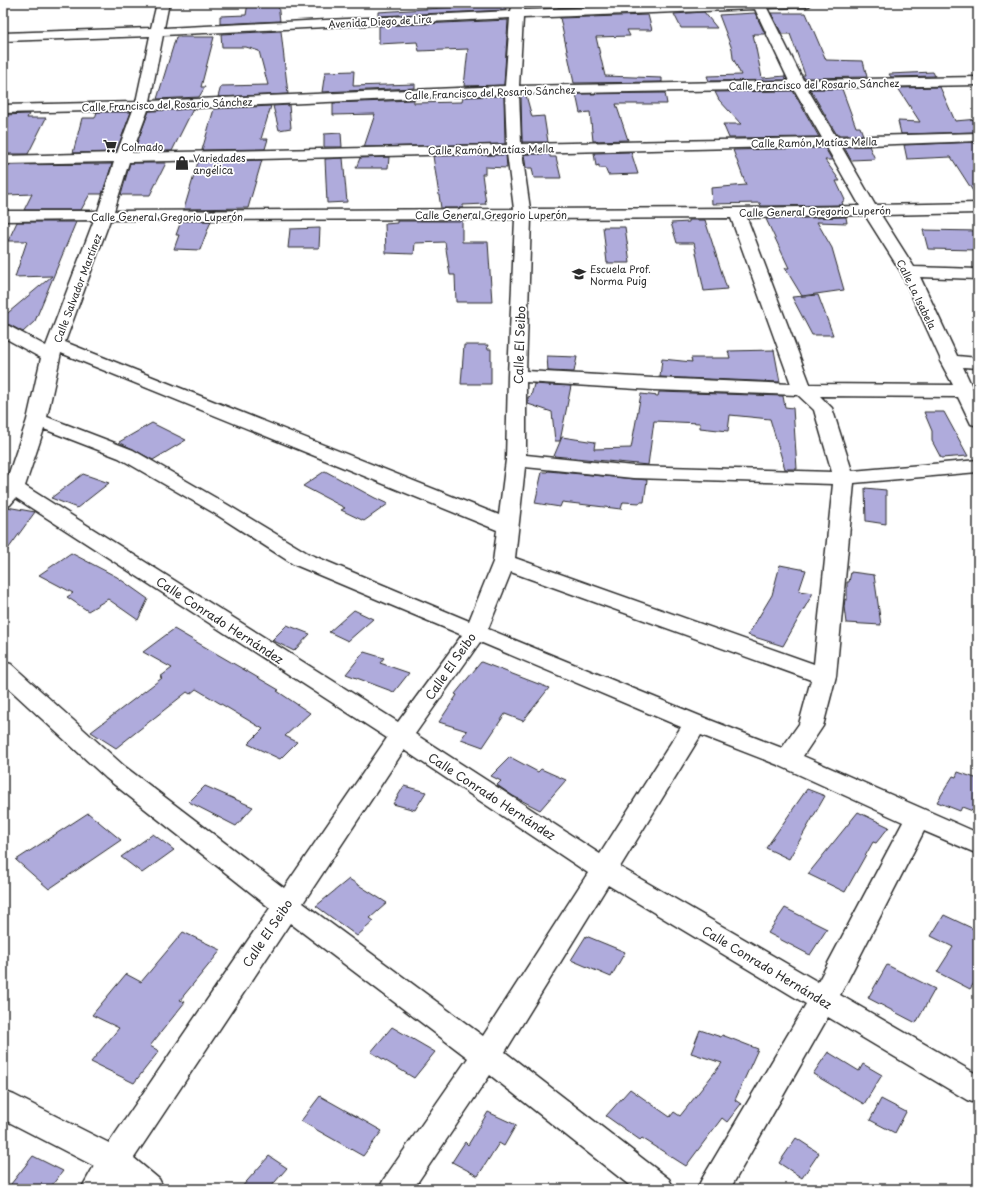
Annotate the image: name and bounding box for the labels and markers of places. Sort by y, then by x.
supermarket icon: Colmado [102,138,118,154]
place label: Colmado [121,139,164,154]
place label: Variedades angélica [193,150,246,177]
shop icon: Variedades angélica [174,155,190,171]
place label: Escuela Prof. Norma Puig [590,261,651,288]
school or university icon: Escuela Prof. Norma Puig [571,266,587,282]

